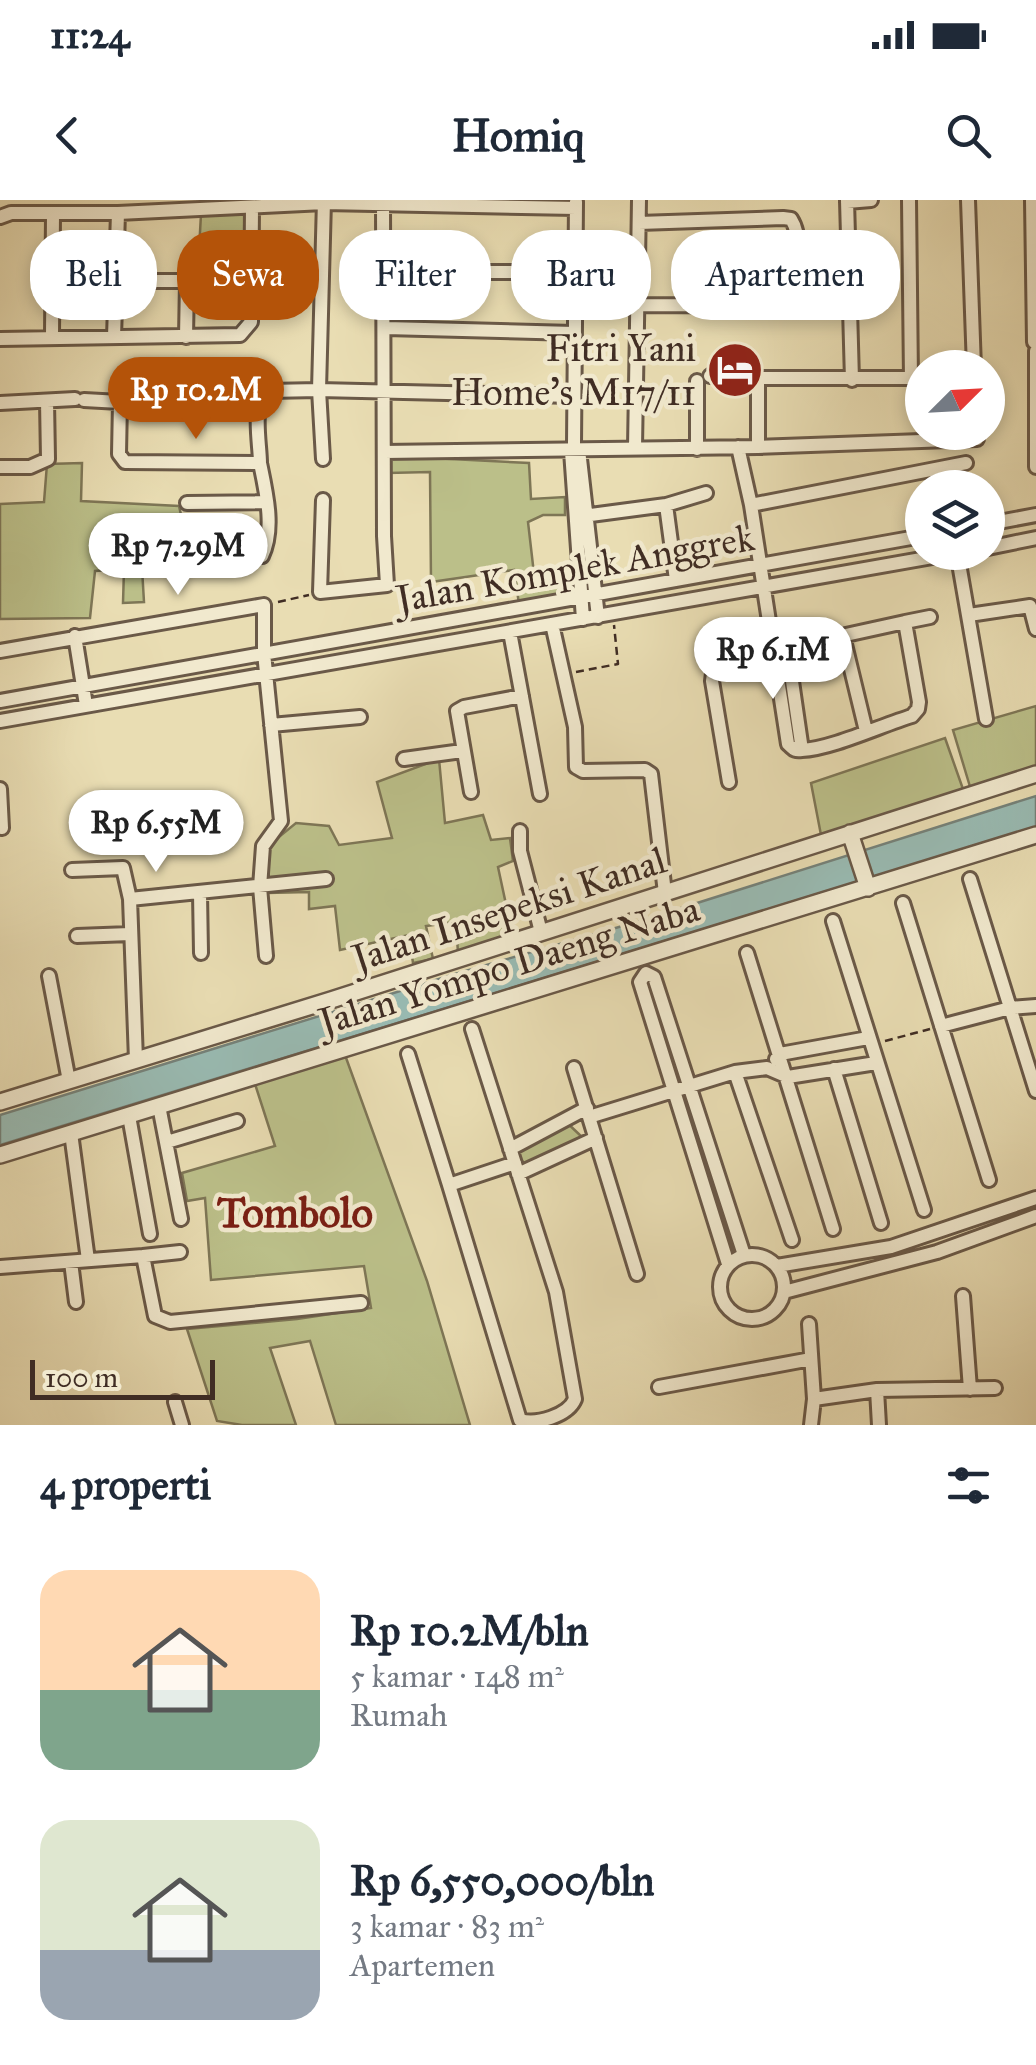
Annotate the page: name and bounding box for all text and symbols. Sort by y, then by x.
text: 11:24 [50,12,130,58]
icon: back [40,108,95,163]
text: Homiq [452,108,584,163]
icon: search [941,108,996,163]
chip: Beli [30,230,157,320]
chip: Sewa [177,230,319,320]
chip: Filter [339,230,491,320]
chip: Baru [511,230,651,320]
chip: Apartemen [671,230,900,320]
place label: Fitri Yani Home's M17/11 [451,325,696,415]
hotel icon: Fitri Yani Home's M17/11 [705,340,765,400]
north arrow [905,350,1005,450]
map controls [905,350,1005,570]
pin: Rp 10.2M [93,357,299,442]
text: Rp 10.2M [130,370,262,409]
button: layers [905,470,1005,570]
pin: Rp 7.29M [75,513,281,598]
street label: Jalan Komplek Anggrek [389,514,758,624]
text: Rp 7.29M [111,526,245,565]
pin: Rp 6.1M [681,617,865,702]
text: Rp 6.1M [716,630,830,669]
pin: Rp 6.55M [53,790,259,875]
text: Rp 6.55M [91,803,221,842]
street label: Jalan Insepeksi Kanal [343,836,673,984]
street label: Jalan Yompo Daeng Naba [309,885,706,1047]
district label: Tombolo [217,1187,373,1239]
scale bar [30,1355,215,1400]
text: 100 m [45,1360,118,1395]
icon: filters [941,1458,996,1513]
text: 4 properti [40,1459,211,1511]
text: Rp 10.2M/bln [350,1605,589,1657]
icon: home [120,1610,240,1730]
text: 5 kamar · 148 m² [350,1657,564,1696]
text: Rumah [350,1696,447,1735]
text: Rp 6,550,000/bln [350,1855,655,1907]
icon: home [120,1860,240,1980]
text: 3 kamar · 83 m² [350,1907,544,1946]
text: Apartemen [350,1946,495,1985]

